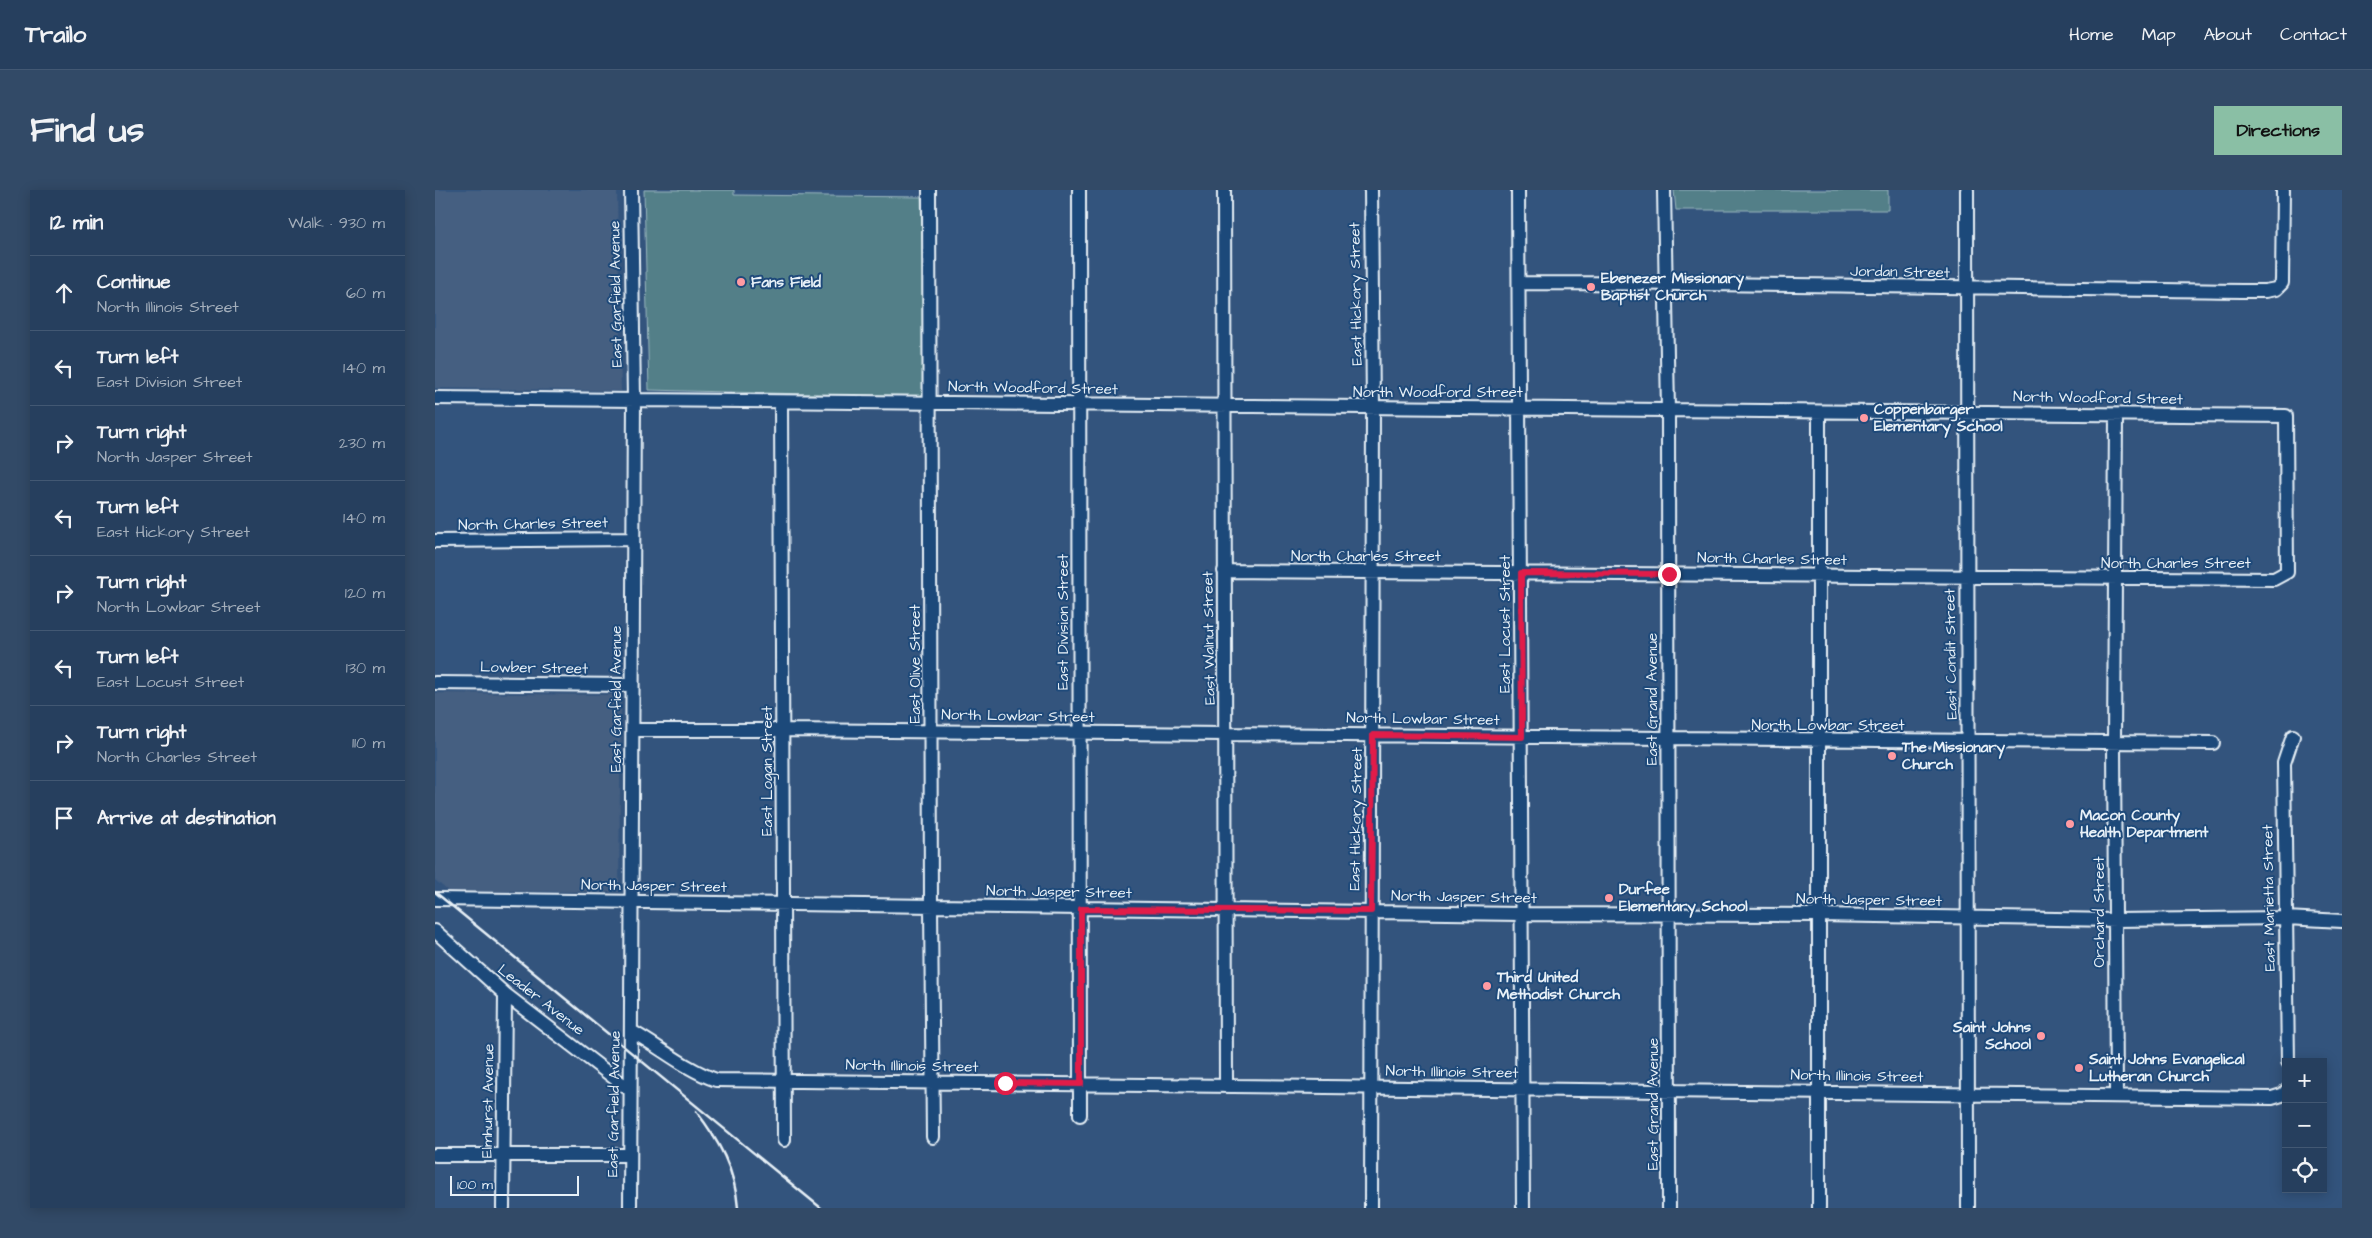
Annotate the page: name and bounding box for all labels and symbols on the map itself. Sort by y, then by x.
street label: East Garfield Avenue [604,221,628,367]
street label: East Hickory Street [1344,222,1369,366]
street label: Jordan Street [1850,261,1950,283]
place label: Ebenezer Missionary Baptist Church [1601,268,1745,306]
place label: Fans Field [751,272,821,293]
marker: Fans Field [735,276,747,288]
marker: Ebenezer Missionary Baptist Church [1585,281,1597,293]
street label: North Woodford Street [948,376,1118,400]
street label: North Woodford Street [1353,382,1523,403]
street label: North Woodford Street [2013,386,2183,410]
place label: Coppenbarger Elementary School [1874,399,2003,438]
marker: Coppenbarger Elementary School [1858,412,1870,424]
street label: North Charles Street [458,512,608,536]
street label: North Charles Street [1291,546,1441,567]
street label: North Charles Street [1697,547,1847,571]
street label: North Charles Street [2101,553,2251,574]
street label: East Division Street [1053,554,1074,690]
street label: East Locust Street [1495,555,1516,693]
route end [1658,563,1681,586]
street label: East Walnut Street [1197,571,1221,705]
street label: East Condit Street [1939,588,1963,720]
street label: East Olive Street [905,605,926,723]
street label: East Garfield Avenue [606,626,627,772]
street label: East Grand Avenue [1642,633,1663,765]
street label: Lowber Street [480,657,588,679]
street label: North Lowbar Street [941,704,1095,728]
street label: East Logan Street [757,706,779,836]
street label: North Lowbar Street [1346,707,1500,731]
street label: North Lowbar Street [1751,715,1905,736]
place label: The Missionary Church [1901,737,2006,775]
street label: East Hickory Street [1344,747,1369,891]
marker: The Missionary Church [1886,750,1898,762]
place label: Macon County Health Department [2080,805,2209,843]
marker: Macon County Health Department [2064,818,2076,830]
street label: East Marietta Street [2257,824,2281,972]
street label: Orchard Street [2089,856,2110,968]
street label: North Jasper Street [581,874,727,898]
place label: Durfee Elementary School [1619,879,1748,918]
street label: North Jasper Street [986,880,1132,904]
street label: North Jasper Street [1391,885,1537,909]
street label: North Jasper Street [1796,888,1942,912]
marker: Durfee Elementary School [1603,892,1615,904]
street label: Leader Avenue [493,959,589,1041]
place label: Third United Methodist Church [1496,967,1620,1005]
marker: Third United Methodist Church [1481,980,1493,992]
place label: Saint Johns School [1952,1017,2032,1055]
marker: Saint Johns School [2035,1030,2047,1042]
street label: East Garfield Avenue [602,1031,626,1177]
street label: East Grand Avenue [1643,1038,1664,1170]
street label: Elmhurst Avenue [477,1044,499,1158]
place label: Saint Johns Evangelical Lutheran Church [2088,1049,2245,1087]
street label: North Illinois Street [845,1054,979,1078]
street label: North Illinois Street [1385,1060,1519,1084]
marker: Saint Johns Evangelical Lutheran Church [2073,1062,2085,1074]
street label: North Illinois Street [1790,1064,1924,1088]
route start [994,1072,1017,1095]
scale bar [450,1173,579,1196]

